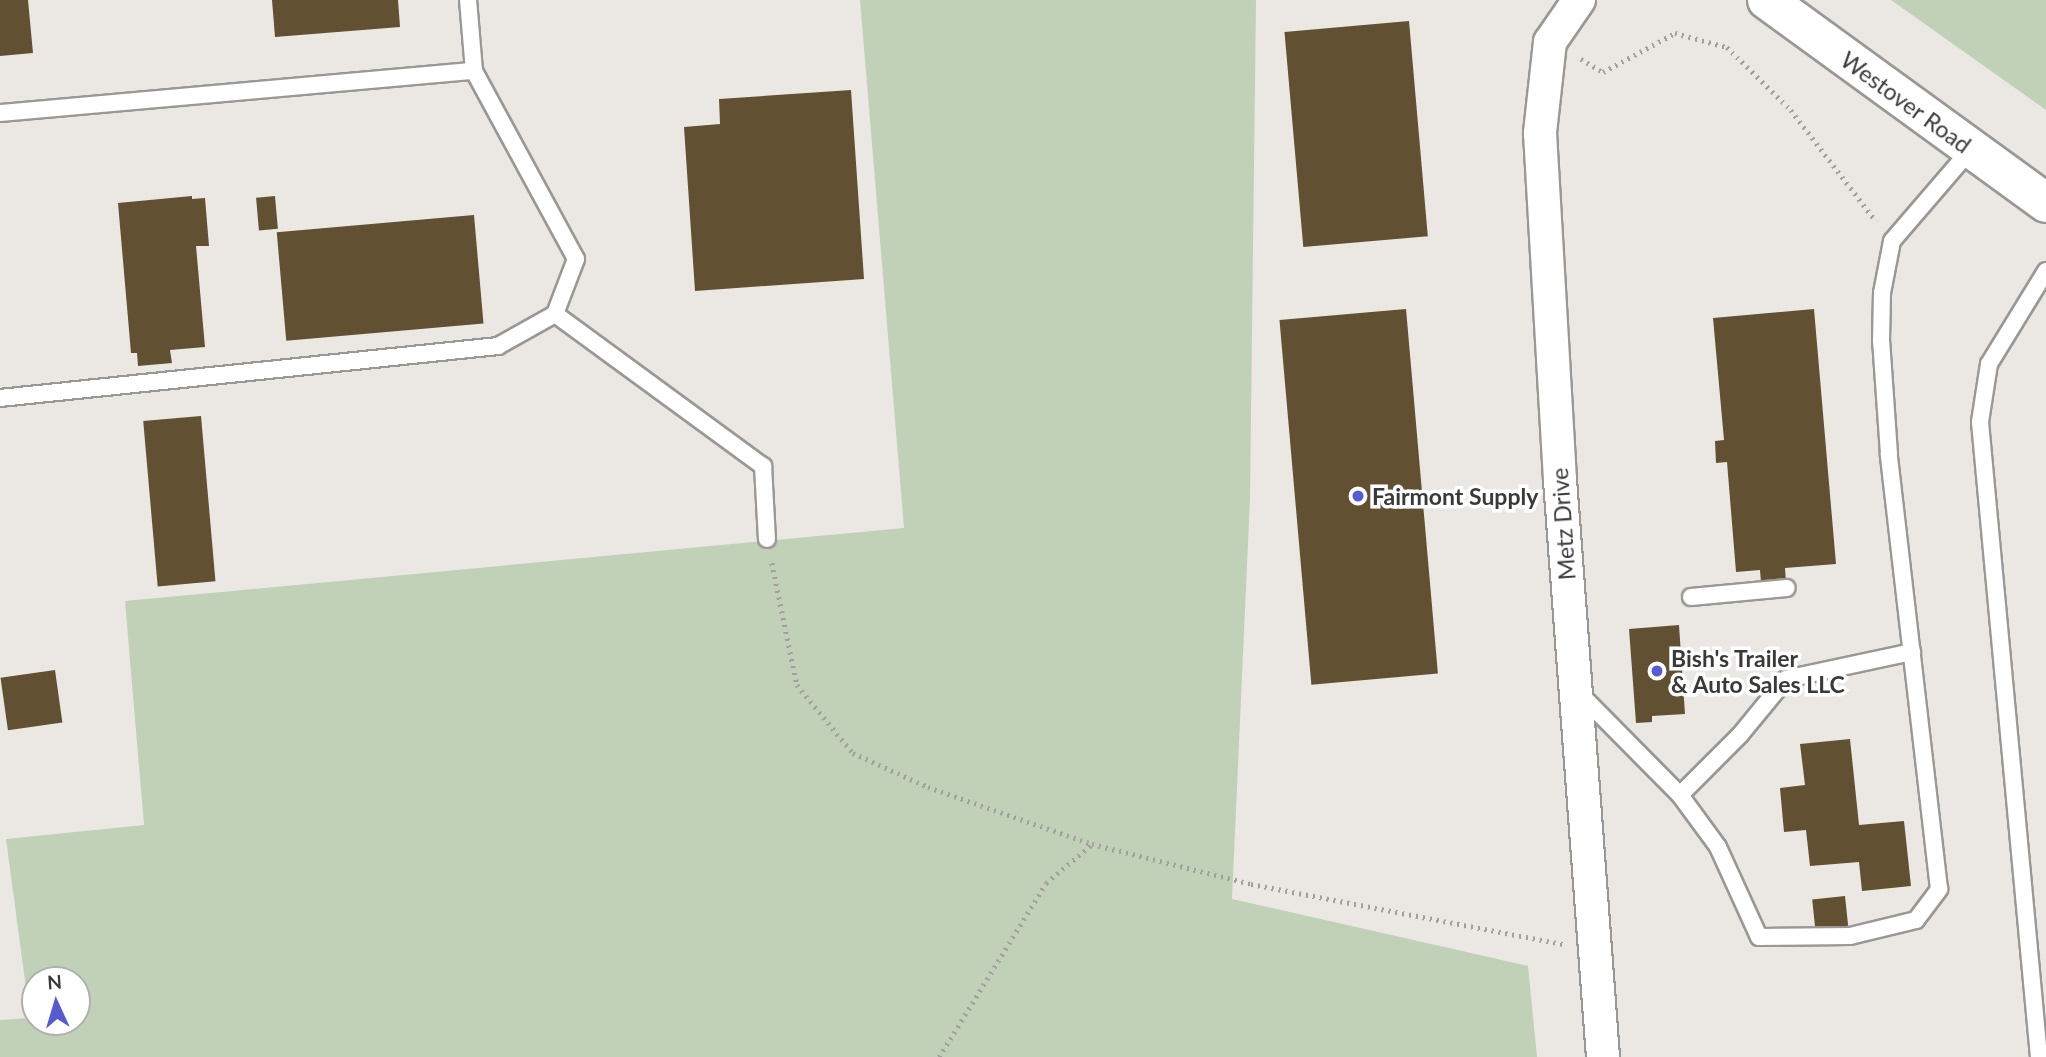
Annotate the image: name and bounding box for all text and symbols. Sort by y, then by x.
street label: Westover Road [1835,45,1977,159]
street label: Metz Drive [1545,467,1581,581]
place label: Fairmont Supply [1372,482,1538,510]
marker: Fairmont Supply [1350,488,1366,504]
place label: Bish's Trailer & Auto Sales LLC [1671,644,1846,698]
marker: Bish's Trailer & Auto Sales LLC [1649,663,1665,679]
north arrow [21,966,91,1036]
text: N [47,970,63,994]

